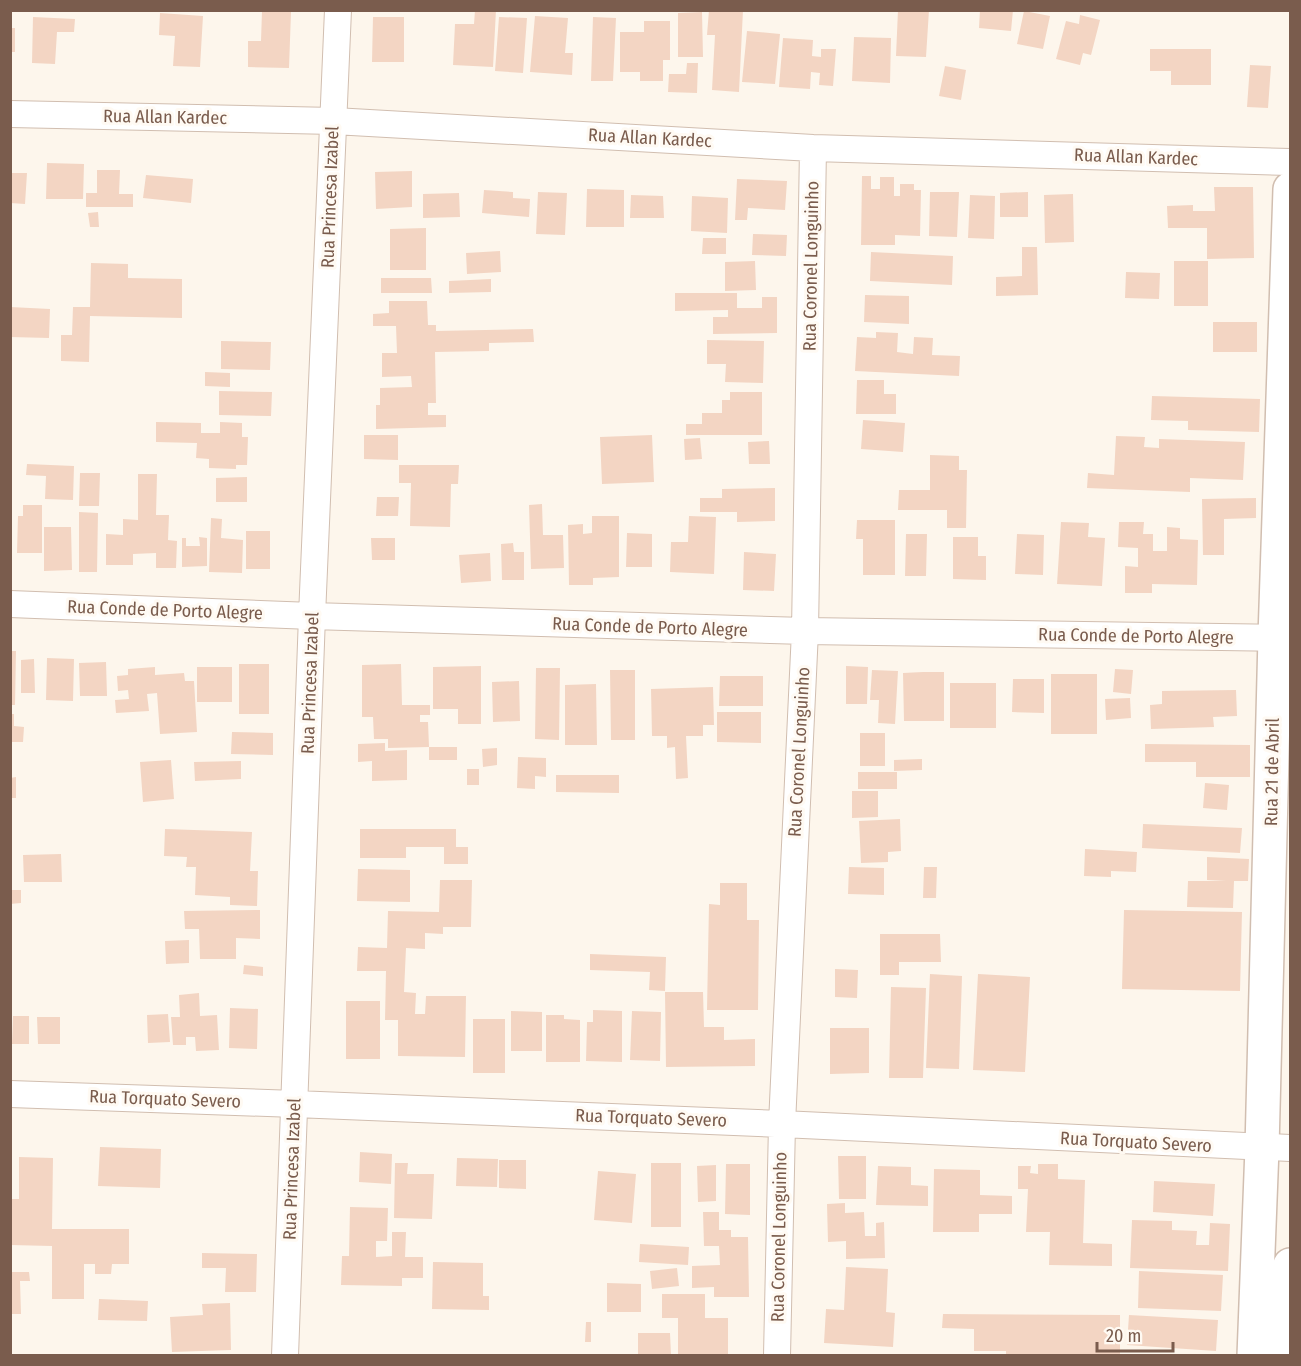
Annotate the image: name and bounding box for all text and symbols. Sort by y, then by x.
street label: Rua Allan Kardec [103,105,227,129]
street label: Rua Allan Kardec [588,124,713,152]
street label: Rua Princesa Izabel [317,125,343,268]
street label: Rua Allan Kardec [1074,144,1199,170]
street label: Rua Coronel Longuinho [799,181,823,351]
street label: Rua Conde de Porto Alegre [67,596,263,624]
street label: Rua Princesa Izabel [297,611,323,754]
street label: Rua Conde de Porto Alegre [552,613,748,641]
street label: Rua Conde de Porto Alegre [1038,623,1234,649]
street label: Rua Coronel Longuinho [784,666,814,838]
street label: Rua 21 de Abril [1260,717,1284,826]
street label: Rua Torquato Severo [89,1085,241,1113]
street label: Rua Princesa Izabel [279,1097,305,1240]
street label: Rua Torquato Severo [575,1104,727,1132]
street label: Rua Torquato Severo [1060,1127,1212,1157]
street label: Rua Coronel Longuinho [767,1152,791,1322]
scale bar [1097,1315,1174,1353]
text: 20 m [1106,1325,1141,1347]

